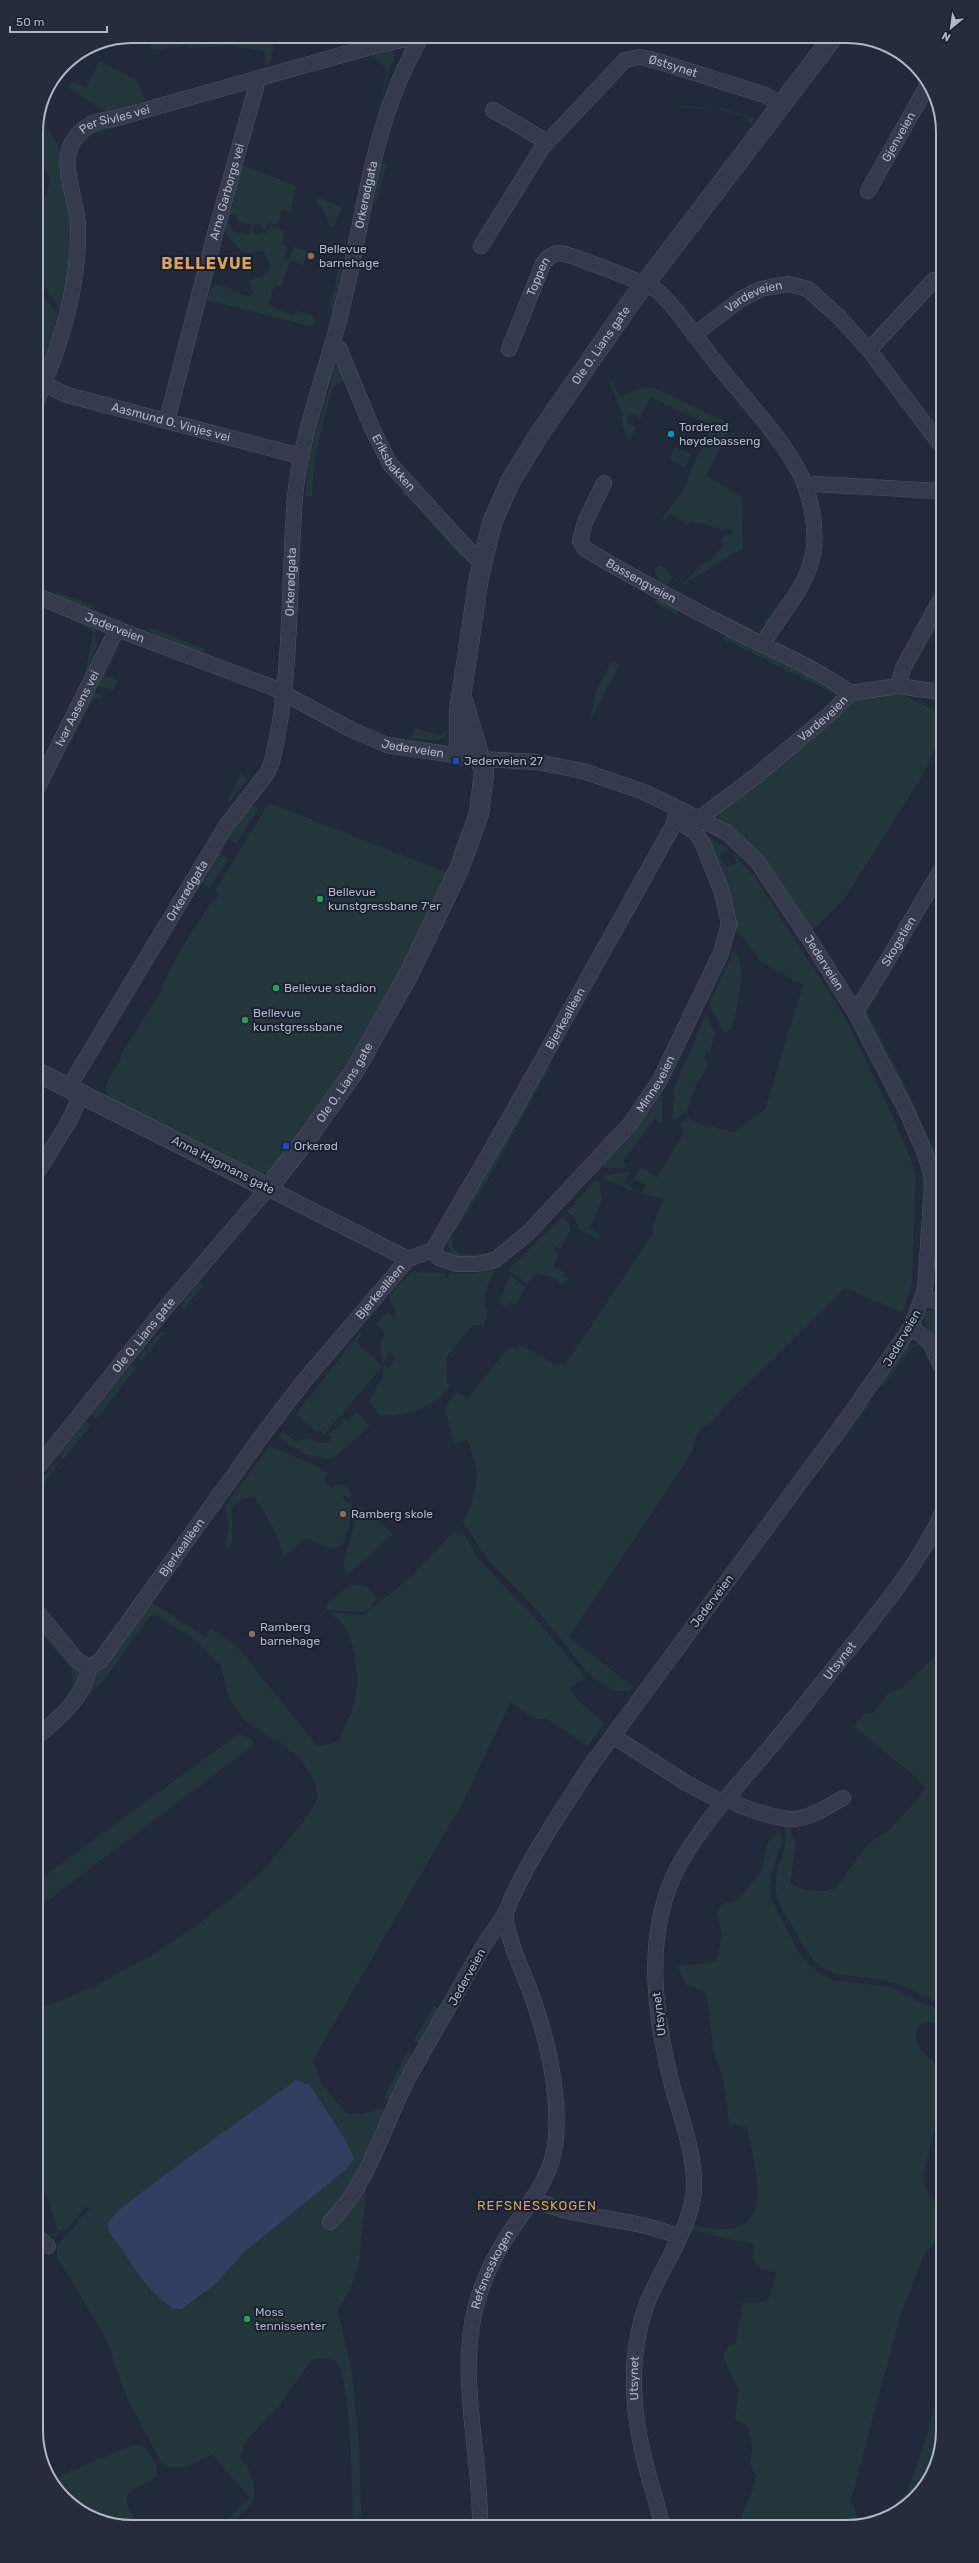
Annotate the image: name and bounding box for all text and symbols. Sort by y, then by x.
scale bar [10,8,107,34]
north arrow [931,8,971,48]
text: 50 m [16,15,44,29]
text: N [940,29,953,44]
street label: Østsynet [647,52,699,80]
street label: Per Sivles vei [76,102,151,137]
street label: Gjenveien [879,110,918,164]
street label: Arne Garborgs vei [207,142,247,241]
street label: Orkerødgata [352,159,380,230]
place label: Bellevue barnehage [319,242,379,270]
marker: Bellevue barnehage [306,251,316,261]
district label: BELLEVUE [161,254,253,273]
street label: Toppen [524,254,553,298]
street label: Vardeveien [722,278,783,316]
street label: Ole O. Lians gate [569,303,633,387]
street label: Aasmund O. Vinjes vei [110,400,232,445]
place label: Torderød høydebasseng [679,420,760,448]
marker: Torderød høydebasseng [666,429,676,439]
street label: Eriksbakken [369,432,418,494]
street label: Orkerødgata [282,547,299,617]
street label: Bassengveien [603,556,679,606]
street label: Jederveien [83,610,147,646]
street label: Ivar Aasens vei [52,668,102,749]
street label: Vardeveien [795,693,851,745]
street label: Jederveien [379,736,445,760]
place label: Jederveien 27 [464,754,543,768]
marker: Jederveien 27 [451,756,461,766]
street label: Orkerødgata [163,858,211,924]
place label: Bellevue kunstgressbane 7'er [328,885,441,913]
marker: Bellevue kunstgressbane 7'er [315,894,325,904]
street label: Skogstien [879,914,919,969]
street label: Jederveien [801,932,847,993]
place label: Bellevue stadion [284,981,376,995]
marker: Bellevue stadion [271,983,281,993]
street label: Bjerkeallèen [543,985,588,1052]
place label: Bellevue kunstgressbane [253,1006,343,1034]
marker: Bellevue kunstgressbane [240,1015,250,1025]
street label: Ole O. Lians gate [313,1040,376,1125]
street label: Minneveien [633,1053,678,1115]
street label: Anna Hagmans gate [169,1133,277,1197]
place label: Orkerød [294,1139,338,1153]
marker: Orkerød [281,1141,291,1151]
street label: Bjerkeallèen [353,1261,408,1322]
street label: Ole O. Lians gate [109,1295,178,1376]
street label: Jederveien [880,1307,924,1369]
place label: Ramberg skole [351,1507,433,1521]
marker: Ramberg skole [338,1509,348,1519]
street label: Bjerkeallèen [156,1516,207,1579]
street label: Jederveien [688,1572,736,1630]
place label: Ramberg barnehage [260,1620,320,1648]
marker: Ramberg barnehage [247,1629,257,1639]
street label: Utsynet [820,1639,859,1682]
street label: Jederveien [446,1946,488,2008]
street label: Utsynet [649,1991,669,2037]
district label: REFSNESSKOGEN [477,2198,597,2213]
street label: Refsnesskogen [468,2227,516,2310]
place label: Moss tennissenter [255,2305,326,2333]
marker: Moss tennissenter [242,2314,252,2324]
street label: Utsynet [627,2355,642,2401]

